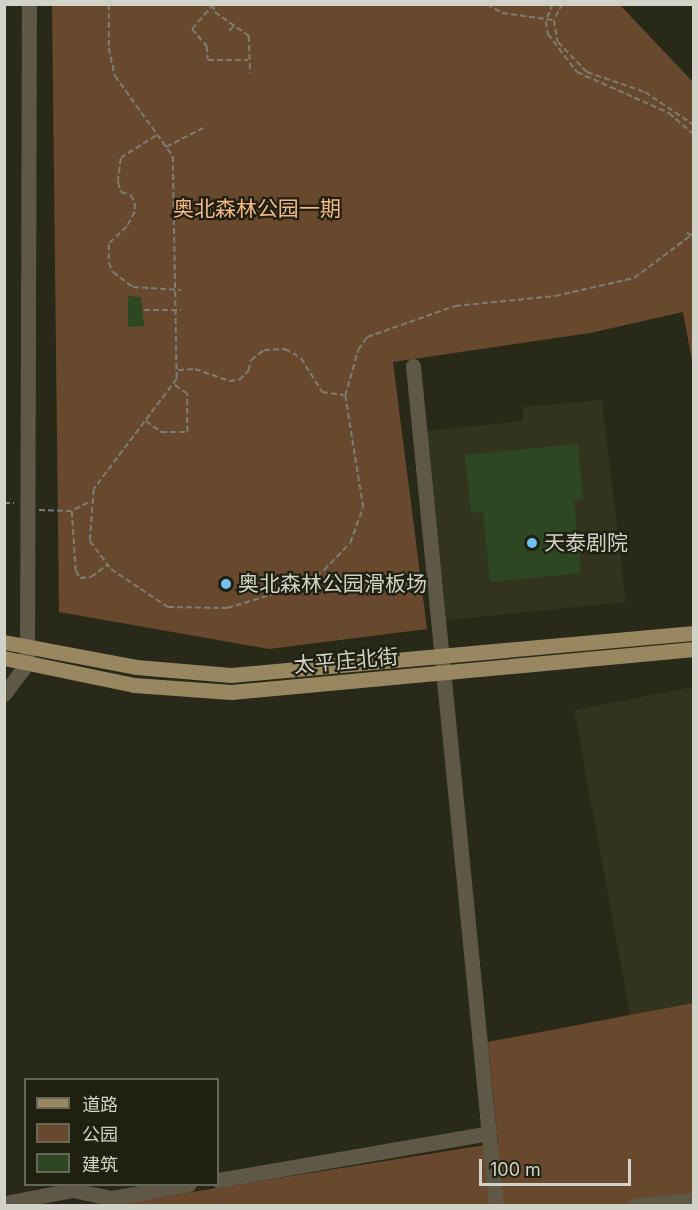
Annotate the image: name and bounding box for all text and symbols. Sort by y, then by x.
park label: 奥北森林公园一期 [173,196,341,222]
place label: 天泰剧院 [544,530,628,556]
marker: 天泰剧院 [525,536,539,550]
place label: 奥北森林公园滑板场 [238,571,427,597]
marker: 奥北森林公园滑板场 [219,577,233,591]
street label: 太平庄北街 [293,644,399,678]
legend [24,1078,219,1186]
text: 道路 [82,1094,118,1115]
text: 公园 [82,1124,118,1145]
scale bar [482,1147,634,1185]
text: 建筑 [82,1154,118,1175]
text: 100 m [490,1159,541,1180]

